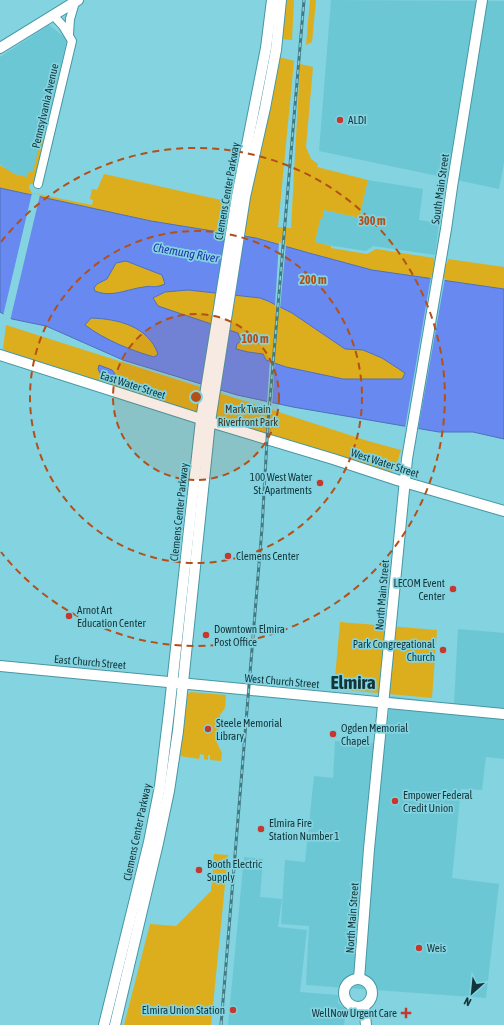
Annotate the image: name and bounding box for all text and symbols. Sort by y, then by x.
street label: Pennsylvania Avenue [29,62,61,150]
place label: ALDI [348,114,367,126]
marker: ALDI [335,115,345,125]
street label: Clemens Center Parkway [212,141,242,241]
street label: South Main Street [429,153,451,225]
text: 300 m [358,214,386,228]
water label: Chemung River [152,240,221,266]
text: 200 m [299,273,327,287]
text: 100 m [241,332,269,346]
street label: East Water Street [99,369,167,401]
centre of rings [189,390,203,404]
park label: Mark Twain Riverfront Park [218,403,278,428]
street label: West Water Street [349,446,421,480]
street label: Clemens Center Parkway [168,462,190,562]
place label: 100 West Water St. Apartments [250,471,313,496]
marker: 100 West Water St. Apartments [315,478,325,488]
place label: Clemens Center [236,550,300,562]
marker: Clemens Center [223,551,233,561]
street label: North Main Street [373,559,391,631]
place label: LECOM Event Center [393,577,446,602]
marker: LECOM Event Center [448,584,458,594]
place label: Arnot Art Education Center [77,604,146,629]
marker: Arnot Art Education Center [64,611,74,621]
place label: Downtown Elmira Post Office [214,623,285,648]
marker: Downtown Elmira Post Office [201,630,211,640]
place label: Park Congregational Church [353,638,435,663]
marker: Park Congregational Church [438,645,448,655]
street label: East Church Street [53,653,127,671]
district label: Elmira [330,671,376,693]
street label: West Church Street [244,672,320,690]
place label: Steele Memorial Library [216,717,282,742]
place label: Ogden Memorial Chapel [341,722,408,747]
marker: Steele Memorial Library [203,724,213,734]
marker: Ogden Memorial Chapel [328,729,338,739]
street label: Clemens Center Parkway [121,782,153,882]
place label: Empower Federal Credit Union [403,789,473,814]
marker: Empower Federal Credit Union [390,796,400,806]
place label: Elmira Fire Station Number 1 [269,817,339,842]
marker: Elmira Fire Station Number 1 [256,824,266,834]
place label: Booth Electric Supply [207,858,263,883]
marker: Booth Electric Supply [194,865,204,875]
street label: North Main Street [344,882,360,954]
place label: Weis [427,942,446,954]
marker: Weis [414,943,424,953]
north arrow [452,973,492,1013]
text: N [462,995,473,1009]
place label: Elmira Union Station [142,1004,225,1016]
marker: Elmira Union Station [228,1005,238,1015]
place label: WellNow Urgent Care [312,1007,397,1019]
marker: WellNow Urgent Care [400,1007,412,1019]

